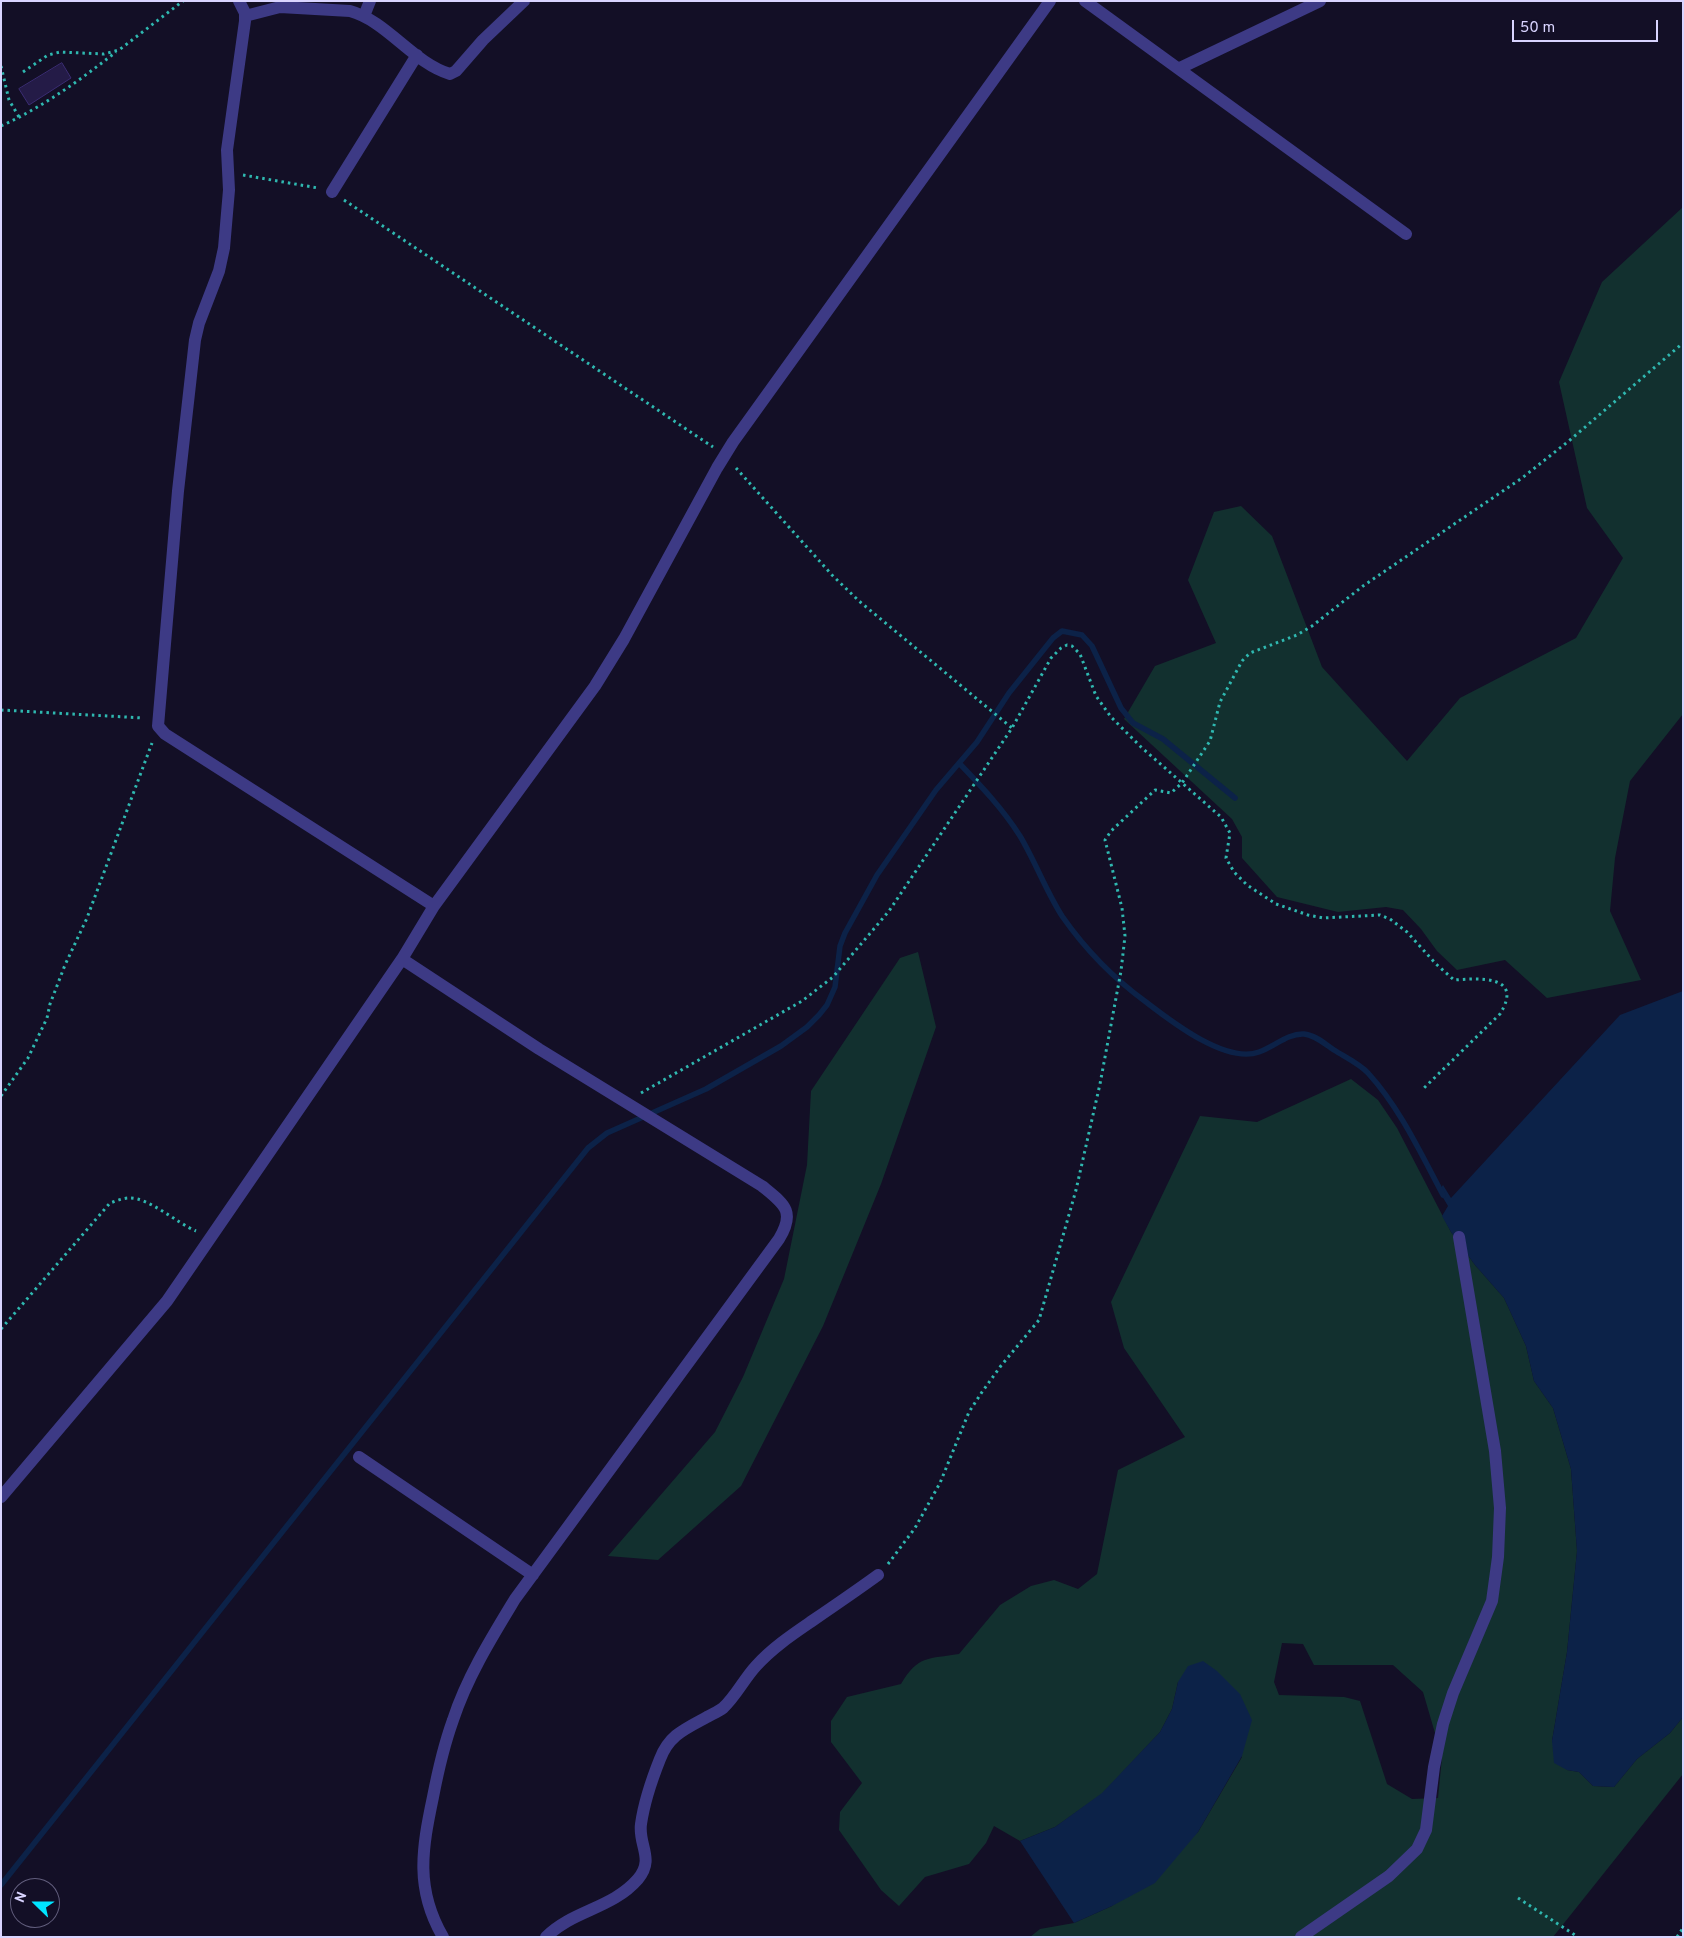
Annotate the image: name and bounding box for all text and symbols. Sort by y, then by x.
scale bar [1514,10,1660,42]
text: 50 m [1520,19,1555,38]
north arrow [10,1878,60,1928]
text: N [12,1890,31,1905]

